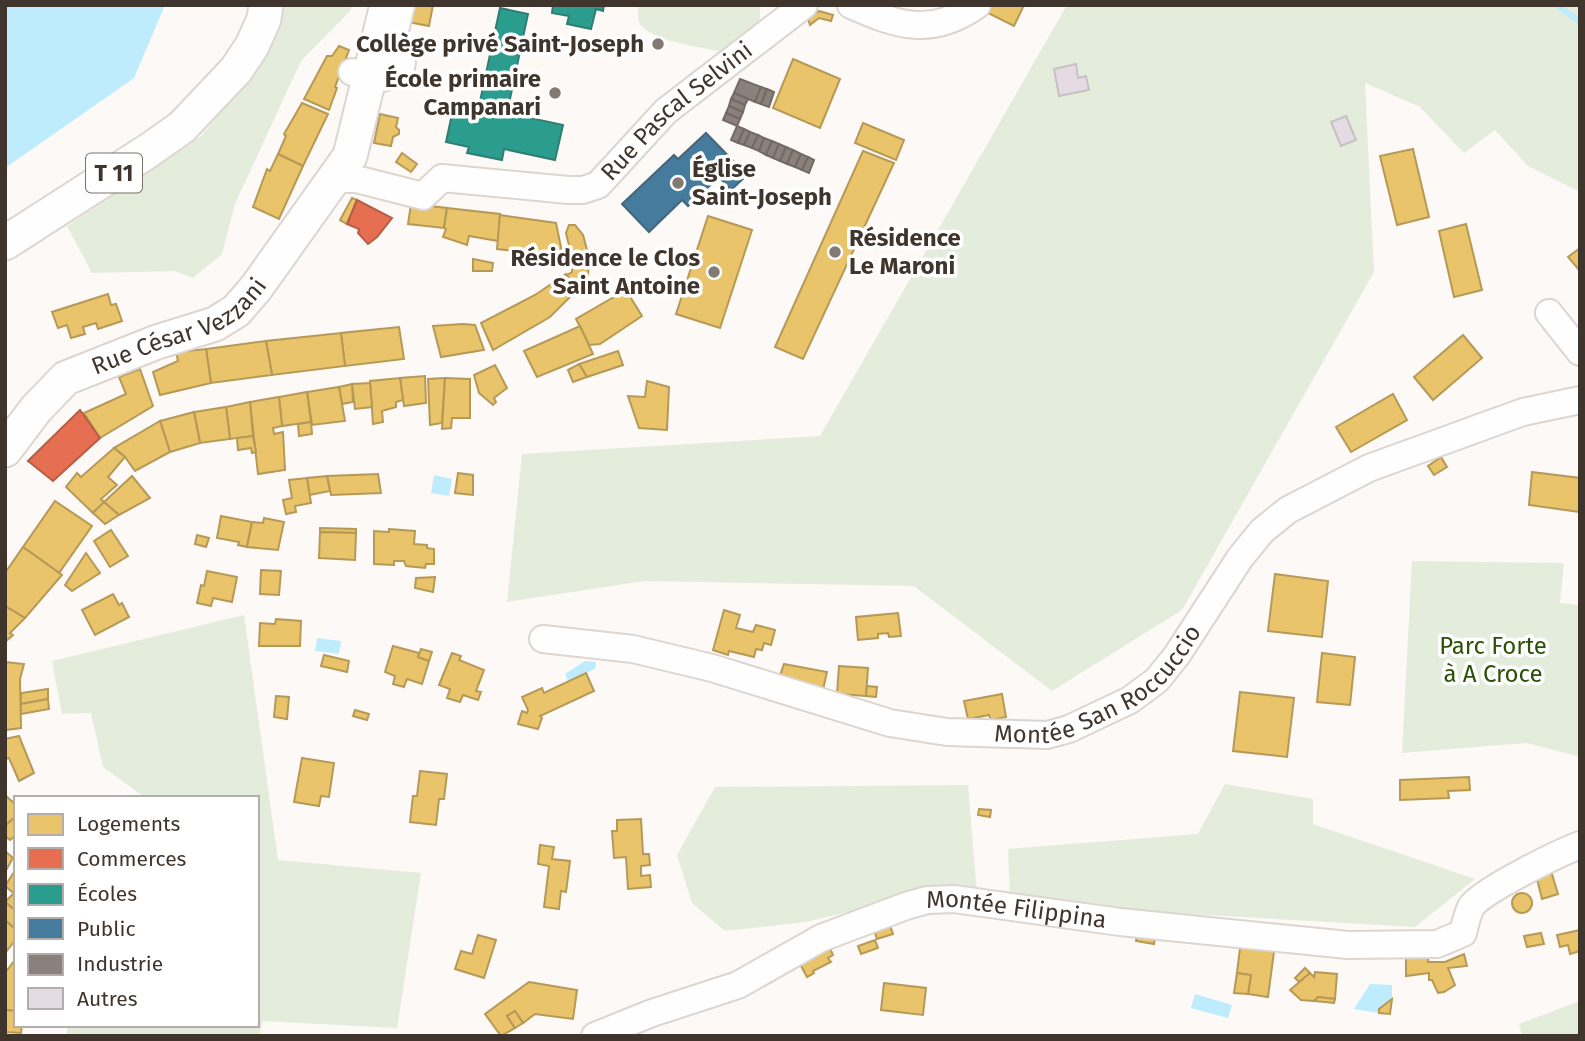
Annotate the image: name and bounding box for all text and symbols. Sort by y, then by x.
place label: Collège privé Saint-Joseph [356,30,644,58]
street label: Rue Pascal Selvini [595,36,758,186]
marker: Collège privé Saint-Joseph [650,36,666,52]
place label: École primaire Campanari [385,64,541,121]
marker: École primaire Campanari [547,85,563,101]
road number: T 11 [86,154,142,192]
place label: Église Saint-Joseph [692,154,832,211]
marker: Église Saint-Joseph [670,175,686,191]
place label: Résidence Le Maroni [849,224,961,280]
place label: Résidence le Clos Saint Antoine [510,244,700,300]
marker: Résidence Le Maroni [827,244,843,260]
marker: Résidence le Clos Saint Antoine [706,264,722,280]
street label: Rue César Vezzani [87,273,272,381]
street label: Montée San Roccuccio [994,620,1207,749]
park label: Parc Forte à A Croce [1439,632,1547,688]
legend [14,796,259,1027]
text: Logements [77,811,181,837]
text: Commerces [77,846,187,872]
text: Écoles [77,881,137,907]
street label: Montée Filippina [926,885,1108,934]
text: Public [77,916,135,942]
text: Industrie [77,951,163,977]
text: Autres [77,986,138,1012]

